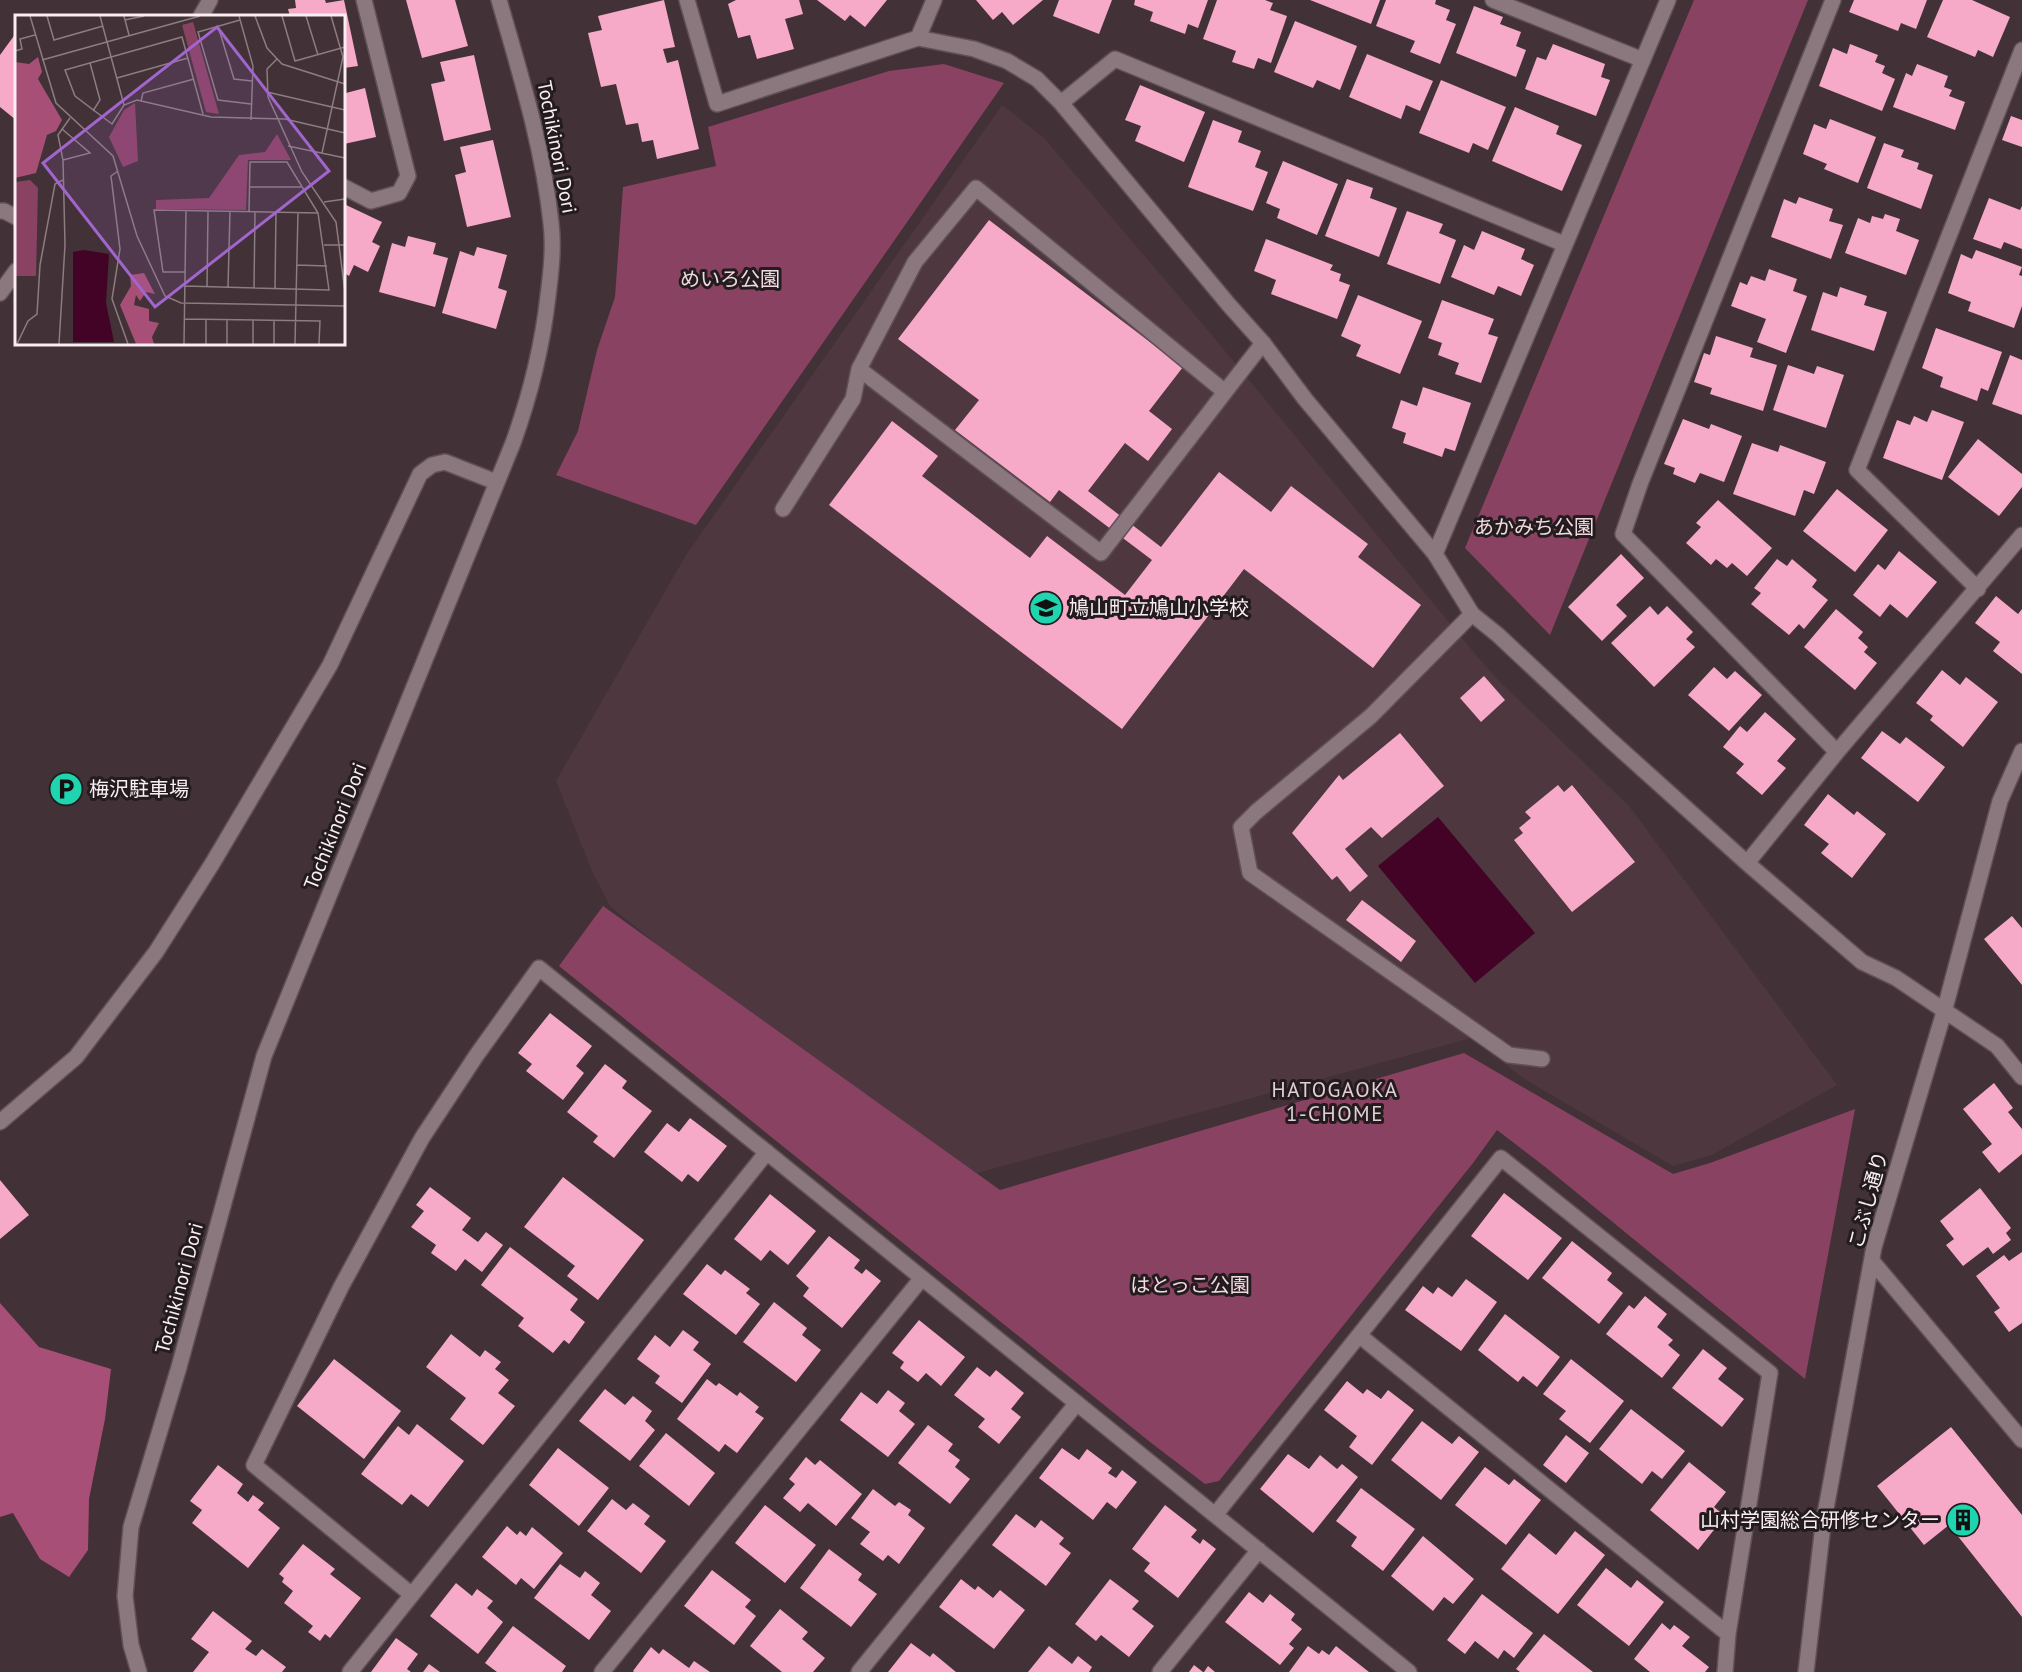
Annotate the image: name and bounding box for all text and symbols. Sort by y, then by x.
inset map [15,15,345,345]
street label: Tochikinori Dori [531,78,583,216]
park label: めいろ公園 [680,266,780,292]
park label: あかみち公園 [1474,514,1594,540]
school or university icon: 鳩山町立鳩山小学校 [1028,590,1064,626]
place label: 鳩山町立鳩山小学校 [1069,595,1249,621]
street label: Tochikinori Dori [298,759,372,893]
parking icon: 梅沢駐車場 [48,771,84,807]
place label: 梅沢駐車場 [89,776,189,802]
district label: HATOGAOKA 1-CHOME [1272,1076,1398,1127]
street label: こぶし通り [1843,1148,1893,1252]
street label: Tochikinori Dori [149,1220,209,1356]
park label: はとっこ公園 [1130,1272,1250,1298]
building icon: 山村学園総合研修センター [1945,1502,1981,1538]
place label: 山村学園総合研修センター [1700,1507,1940,1533]

